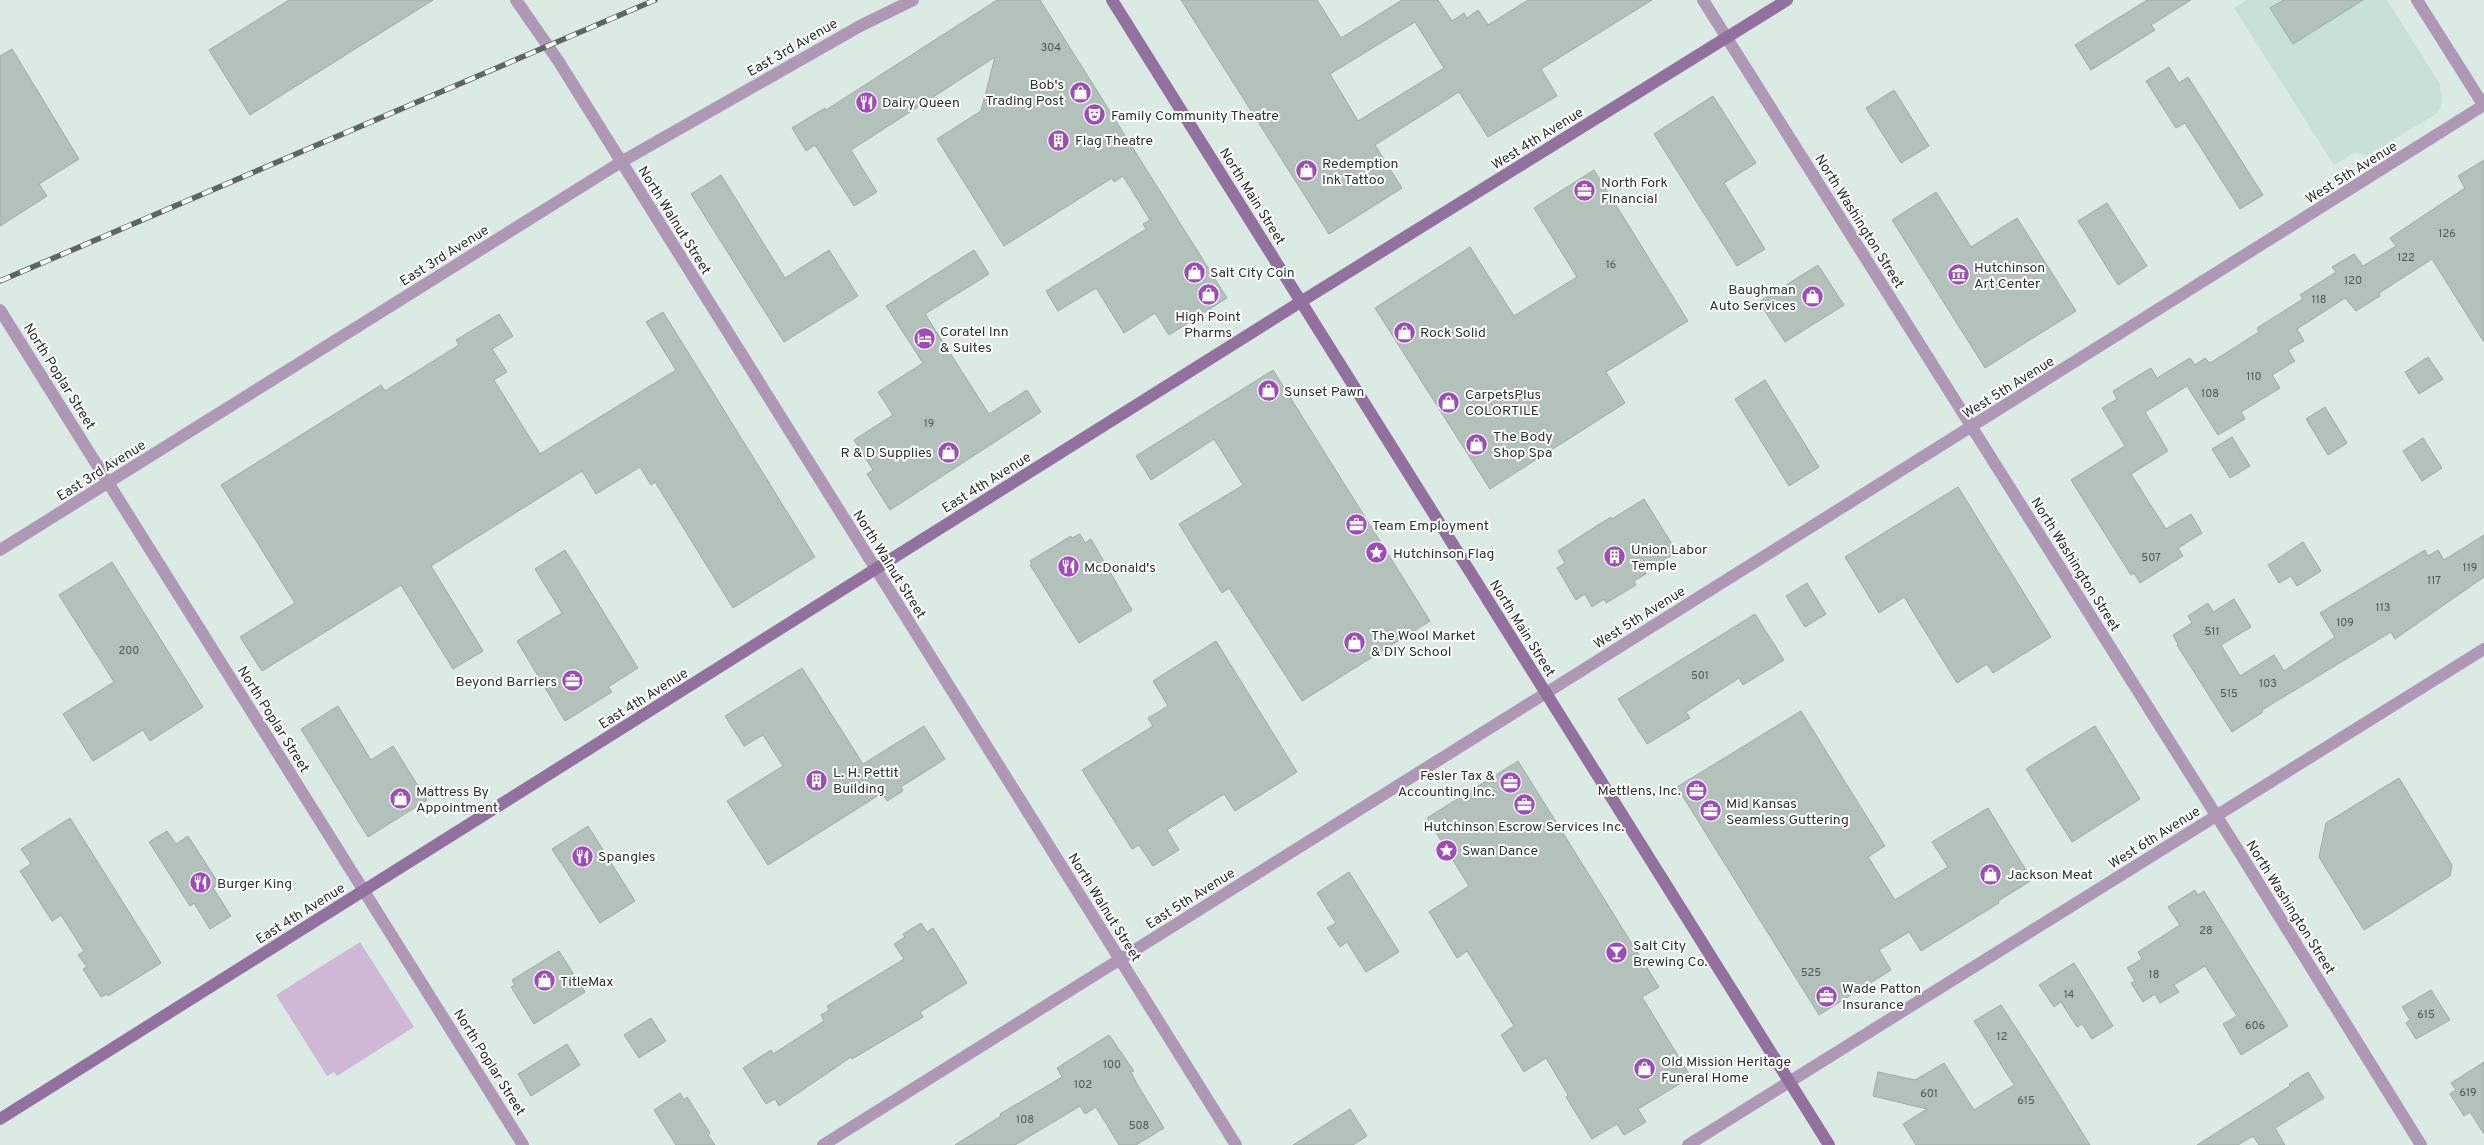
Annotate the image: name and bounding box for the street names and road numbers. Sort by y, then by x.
street label: East 3rd Avenue [744,16,841,81]
street label: West 4th Avenue [1489,104,1587,174]
street label: West 5th Avenue [2303,138,2401,208]
street label: North Main Street [1215,145,1288,248]
street label: North Washington Street [1811,152,1907,292]
street label: North Walnut Street [634,163,714,278]
street label: East 3rd Avenue [397,222,492,290]
street label: North Poplar Street [19,320,98,433]
street label: West 5th Avenue [1960,353,2058,423]
street label: East 3rd Avenue [54,437,149,505]
street label: East 4th Avenue [939,449,1034,517]
street label: North Washington Street [2027,495,2123,635]
street label: North Walnut Street [849,507,929,622]
street label: North Main Street [1485,577,1558,680]
street label: West 5th Avenue [1591,583,1689,653]
street label: North Poplar Street [233,663,312,776]
street label: East 4th Avenue [596,665,691,733]
street label: West 6th Avenue [2106,803,2204,873]
street label: North Washington Street [2242,838,2338,978]
street label: North Walnut Street [1064,850,1144,965]
street label: East 5th Avenue [1143,865,1238,933]
street label: East 4th Avenue [253,880,348,948]
street label: North Poplar Street [449,1006,528,1119]

